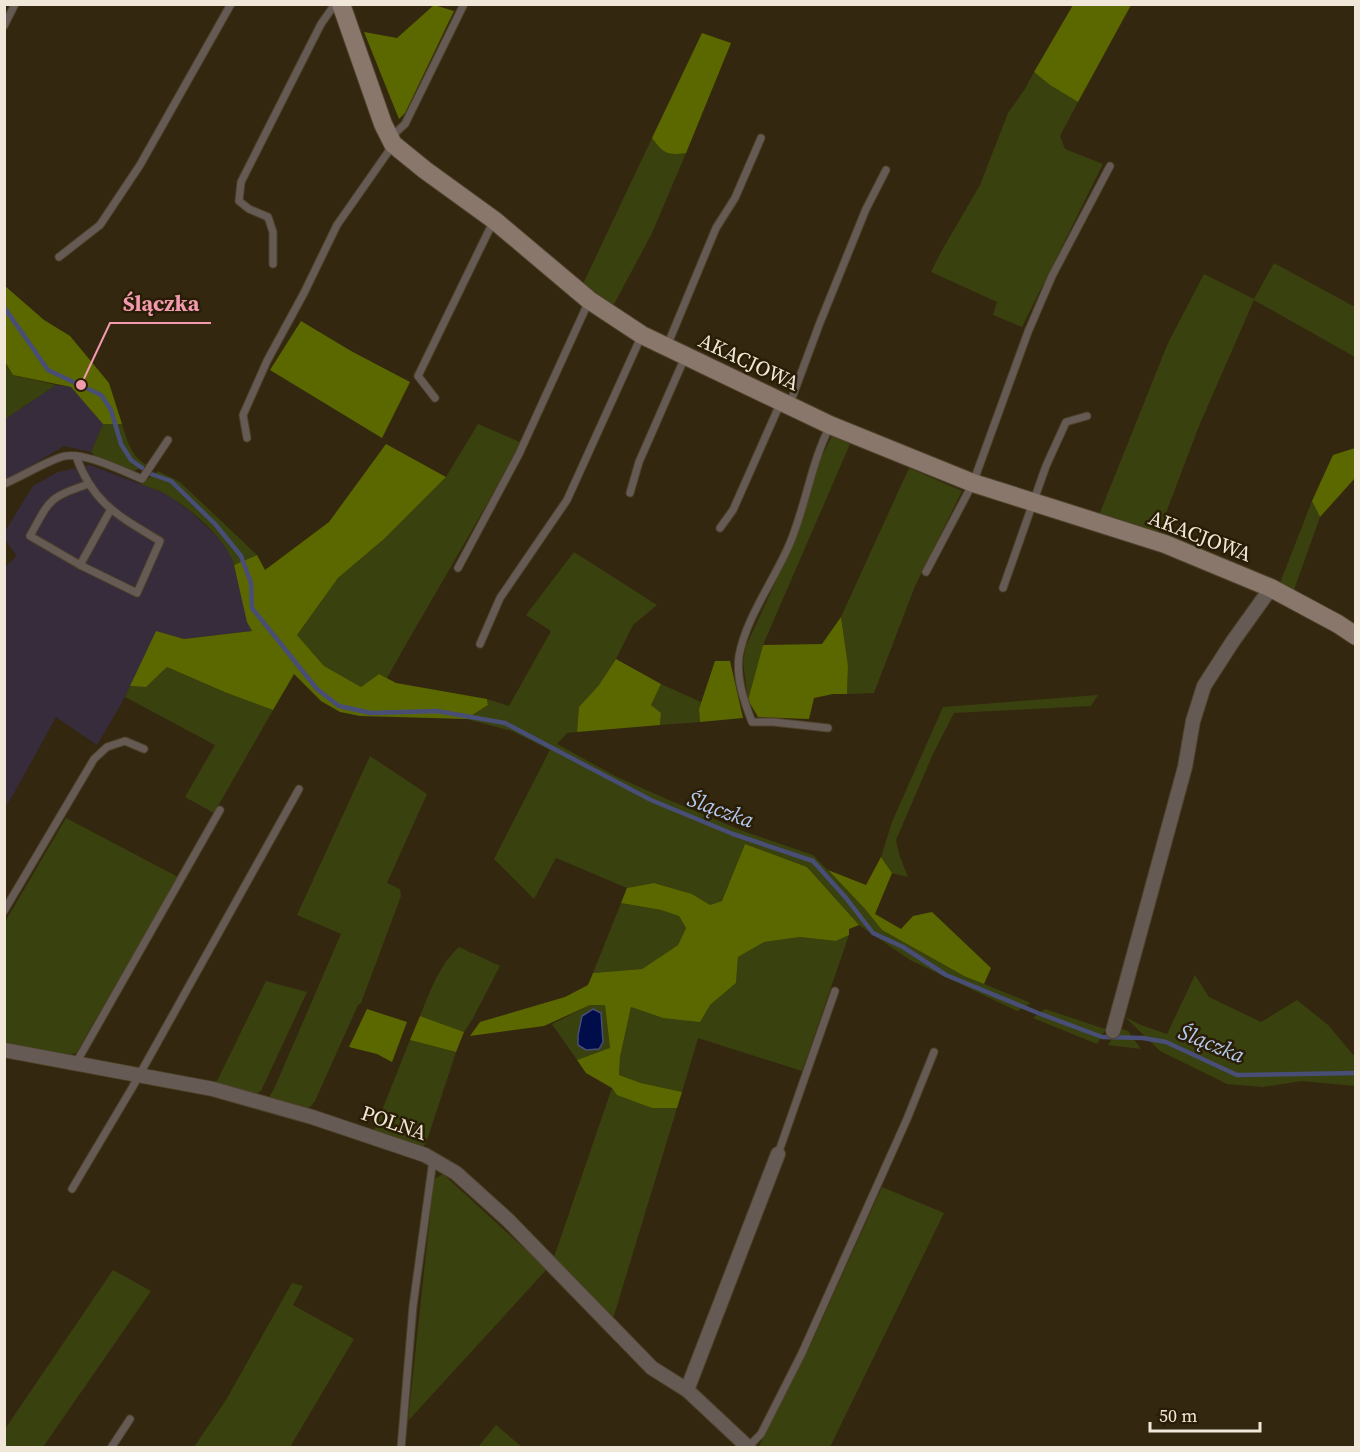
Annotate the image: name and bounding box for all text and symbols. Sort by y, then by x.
callout: Ślączka [110,283,211,323]
text: Ślączka [123,288,200,318]
street label: AKACJOWA [694,326,804,398]
street label: AKACJOWA [1145,503,1256,568]
water label: Ślączka [684,783,759,835]
water label: Ślączka [1174,1016,1250,1070]
street label: POLNA [358,1098,431,1147]
scale bar [1150,1395,1260,1433]
text: 50 m [1159,1403,1197,1428]

